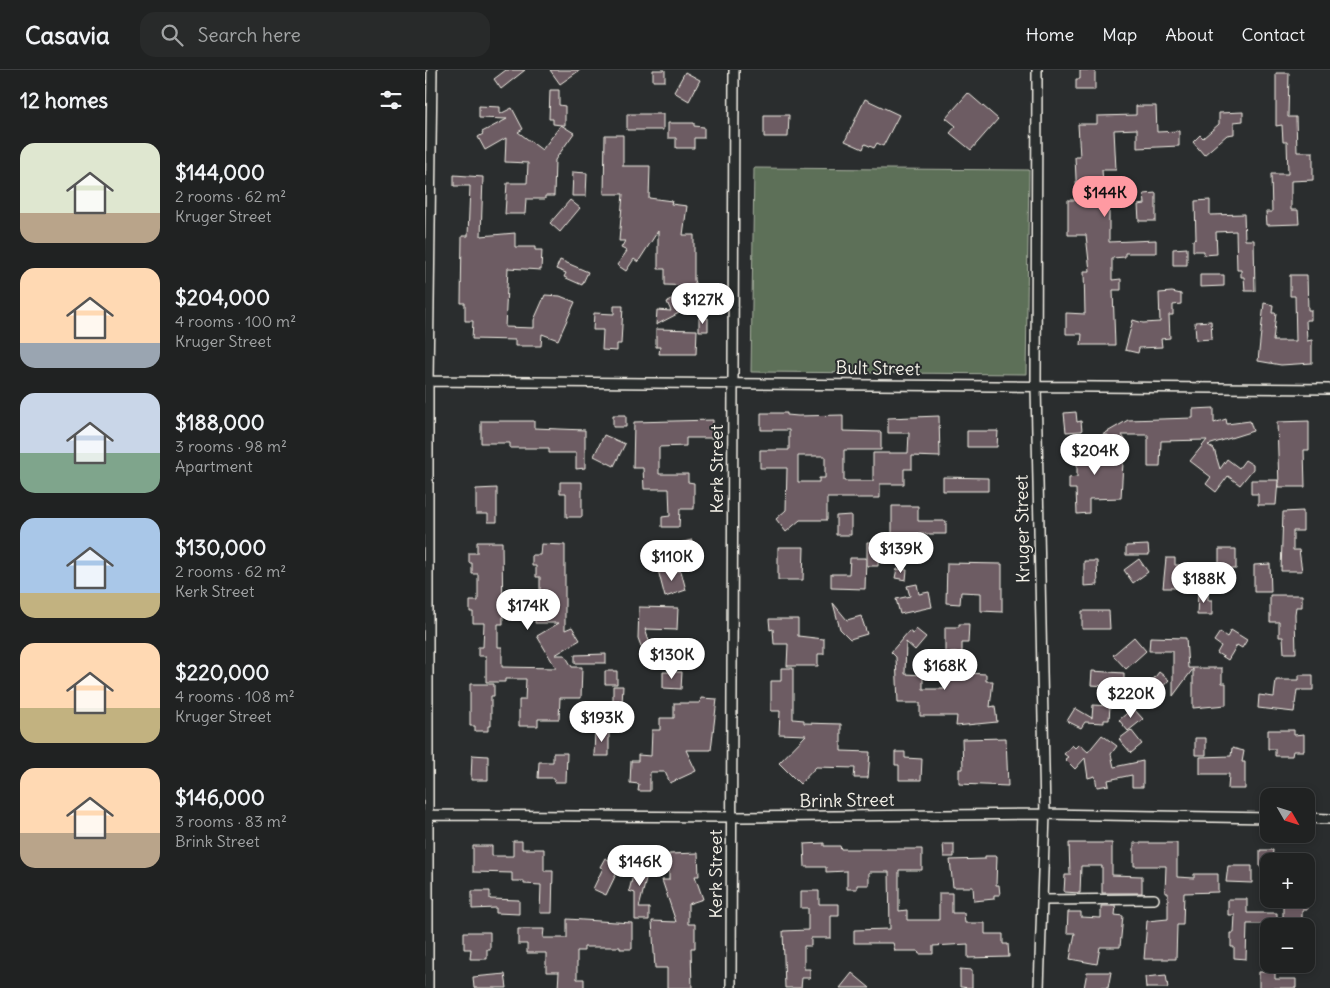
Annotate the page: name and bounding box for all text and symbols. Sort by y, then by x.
search box [140,12,490,57]
text: Casavia [25,20,110,50]
icon: search [158,21,186,49]
text: Search here [198,23,301,47]
text: Home [1026,23,1074,46]
text: Map [1102,23,1137,46]
text: About [1165,23,1213,46]
text: Contact [1241,23,1305,46]
icon: filters [377,86,405,114]
text: 12 homes [20,87,108,114]
text: $144,000 [175,159,265,186]
icon: home [60,163,120,223]
pin: $144K [1070,176,1140,218]
text: $144K [1083,182,1127,202]
text: 2 rooms · 62 m² [175,186,286,206]
text: Kruger Street [175,206,271,226]
pin: $127K [668,282,738,325]
text: $204,000 [175,284,270,311]
icon: home [60,288,120,348]
text: $127K [682,289,724,309]
text: 4 rooms · 100 m² [175,311,296,331]
text: Kruger Street [175,331,271,351]
street label: Bult Street [835,356,921,380]
text: $188,000 [175,409,265,436]
icon: home [60,413,120,473]
street label: Kerk Street [705,424,728,514]
pin: $204K [1060,434,1130,476]
text: 3 rooms · 98 m² [175,436,287,456]
text: $204K [1071,440,1119,460]
text: Apartment [175,456,253,476]
street label: Kruger Street [1010,475,1034,583]
pin: $139K [866,532,936,574]
text: $130,000 [175,534,266,561]
icon: home [60,538,120,598]
text: $139K [879,538,923,558]
pin: $110K [637,540,707,582]
text: $110K [651,546,693,566]
text: 2 rooms · 62 m² [175,561,286,581]
pin: $188K [1169,562,1239,604]
text: $188K [1182,568,1226,588]
text: Kerk Street [175,581,254,601]
pin: $174K [493,588,563,631]
text: $174K [507,595,549,615]
pin: $130K [637,638,707,680]
text: $130K [650,644,694,664]
pin: $168K [910,648,980,691]
text: $168K [923,655,967,675]
text: $220,000 [175,659,269,686]
icon: home [60,663,120,723]
pin: $220K [1096,676,1166,719]
text: $220K [1108,683,1154,703]
text: 4 rooms · 108 m² [175,686,295,706]
pin: $193K [567,700,637,743]
text: Kruger Street [175,706,271,726]
text: $193K [580,707,624,727]
text: $146,000 [175,784,265,811]
icon: home [60,788,120,848]
street label: Brink Street [799,788,895,812]
north arrow [1260,788,1315,842]
map controls [1260,788,1315,973]
text: 3 rooms · 83 m² [175,811,287,831]
street label: Kerk Street [704,829,727,919]
text: Brink Street [175,831,260,851]
pin: $146K [605,844,675,887]
text: $146K [618,851,662,871]
button: + [1260,853,1315,908]
button: − [1260,918,1315,973]

